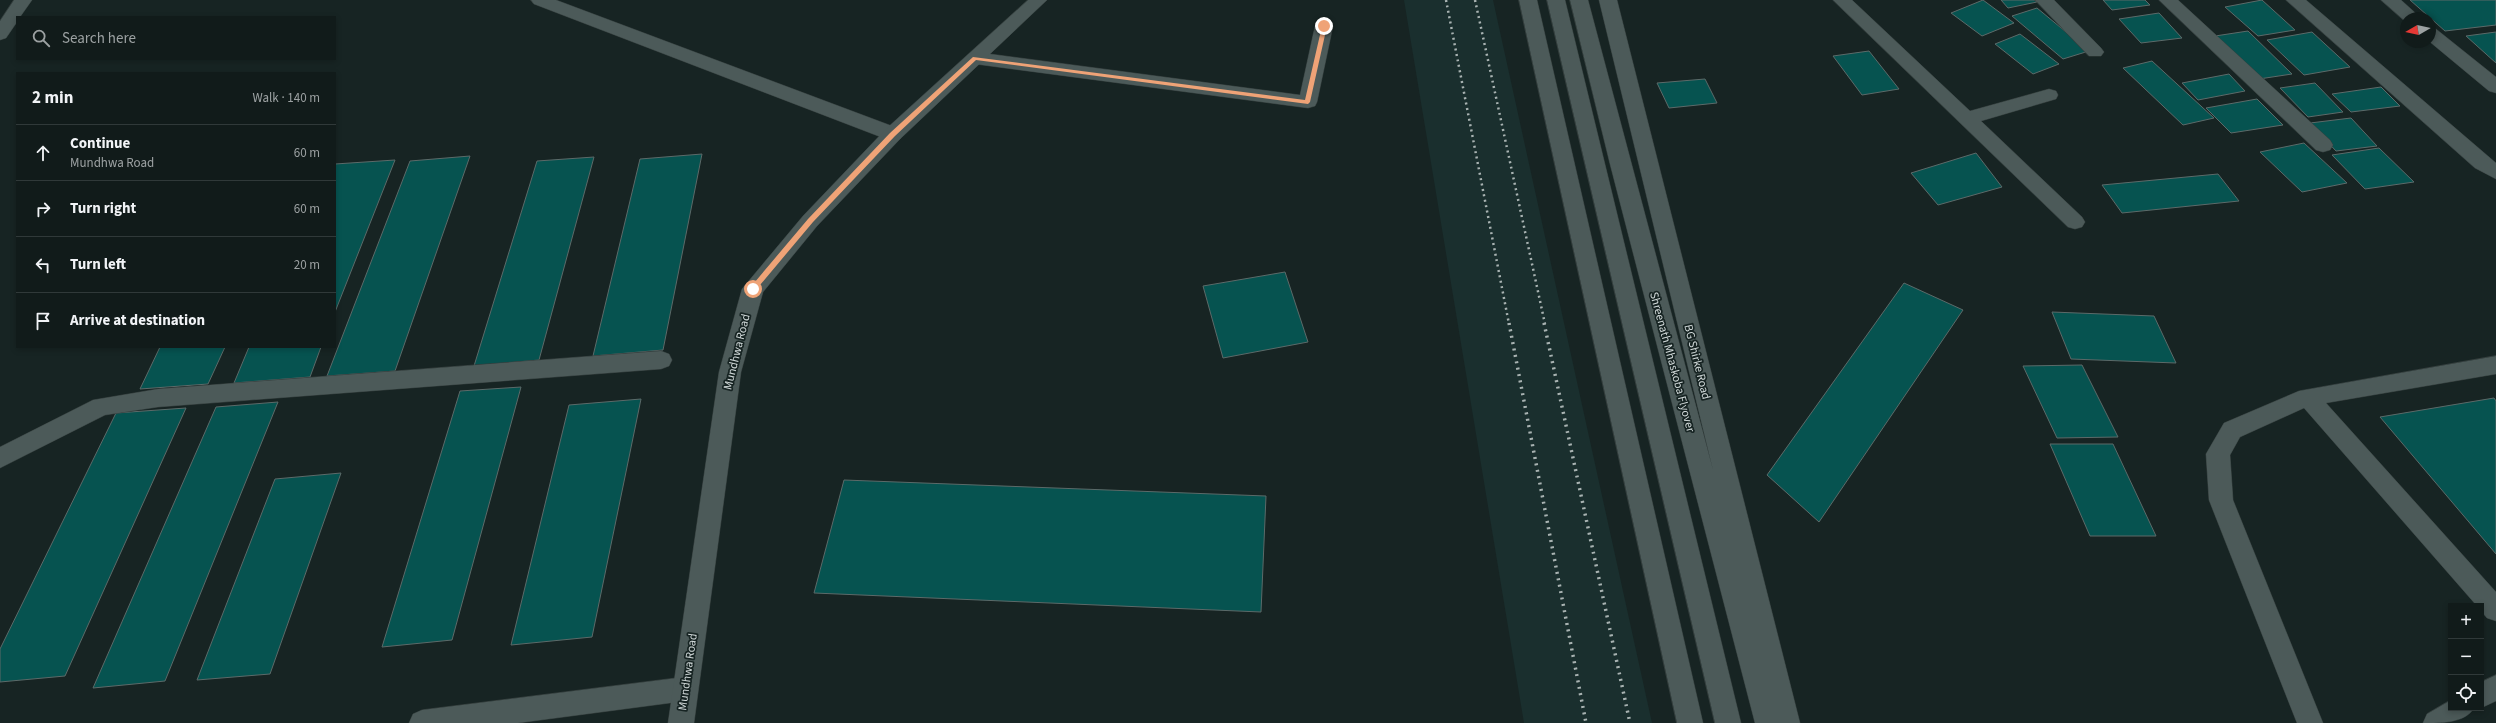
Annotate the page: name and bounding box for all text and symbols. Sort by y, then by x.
north arrow [2400,12,2436,48]
search box [16,16,336,60]
route end [1315,17,1333,35]
icon: search [30,27,52,49]
text: Search here [62,28,136,49]
text: 2 min [32,86,73,110]
text: Walk · 140 m [252,89,320,107]
text: Continue [70,133,130,154]
icon: ahead [32,142,54,164]
text: 60 m [294,144,320,162]
text: Mundhwa Road [70,154,154,172]
icon: right [32,198,54,220]
text: Turn right [70,198,136,219]
text: 60 m [294,200,320,218]
icon: left [32,254,54,276]
text: Turn left [70,254,126,275]
text: 20 m [294,256,320,274]
route start [744,280,762,298]
street label: Shreenath Mhaskoba Flyover [1645,290,1699,435]
icon: arrive [32,310,54,332]
text: Arrive at destination [70,310,205,331]
street label: Mundhwa Road [719,312,755,392]
street label: BG Shirke Road [1679,323,1715,401]
map controls [2448,603,2484,711]
button: + [2448,603,2484,639]
street label: Mundhwa Road [674,632,702,712]
button: − [2448,639,2484,675]
button: locate [2448,675,2484,711]

